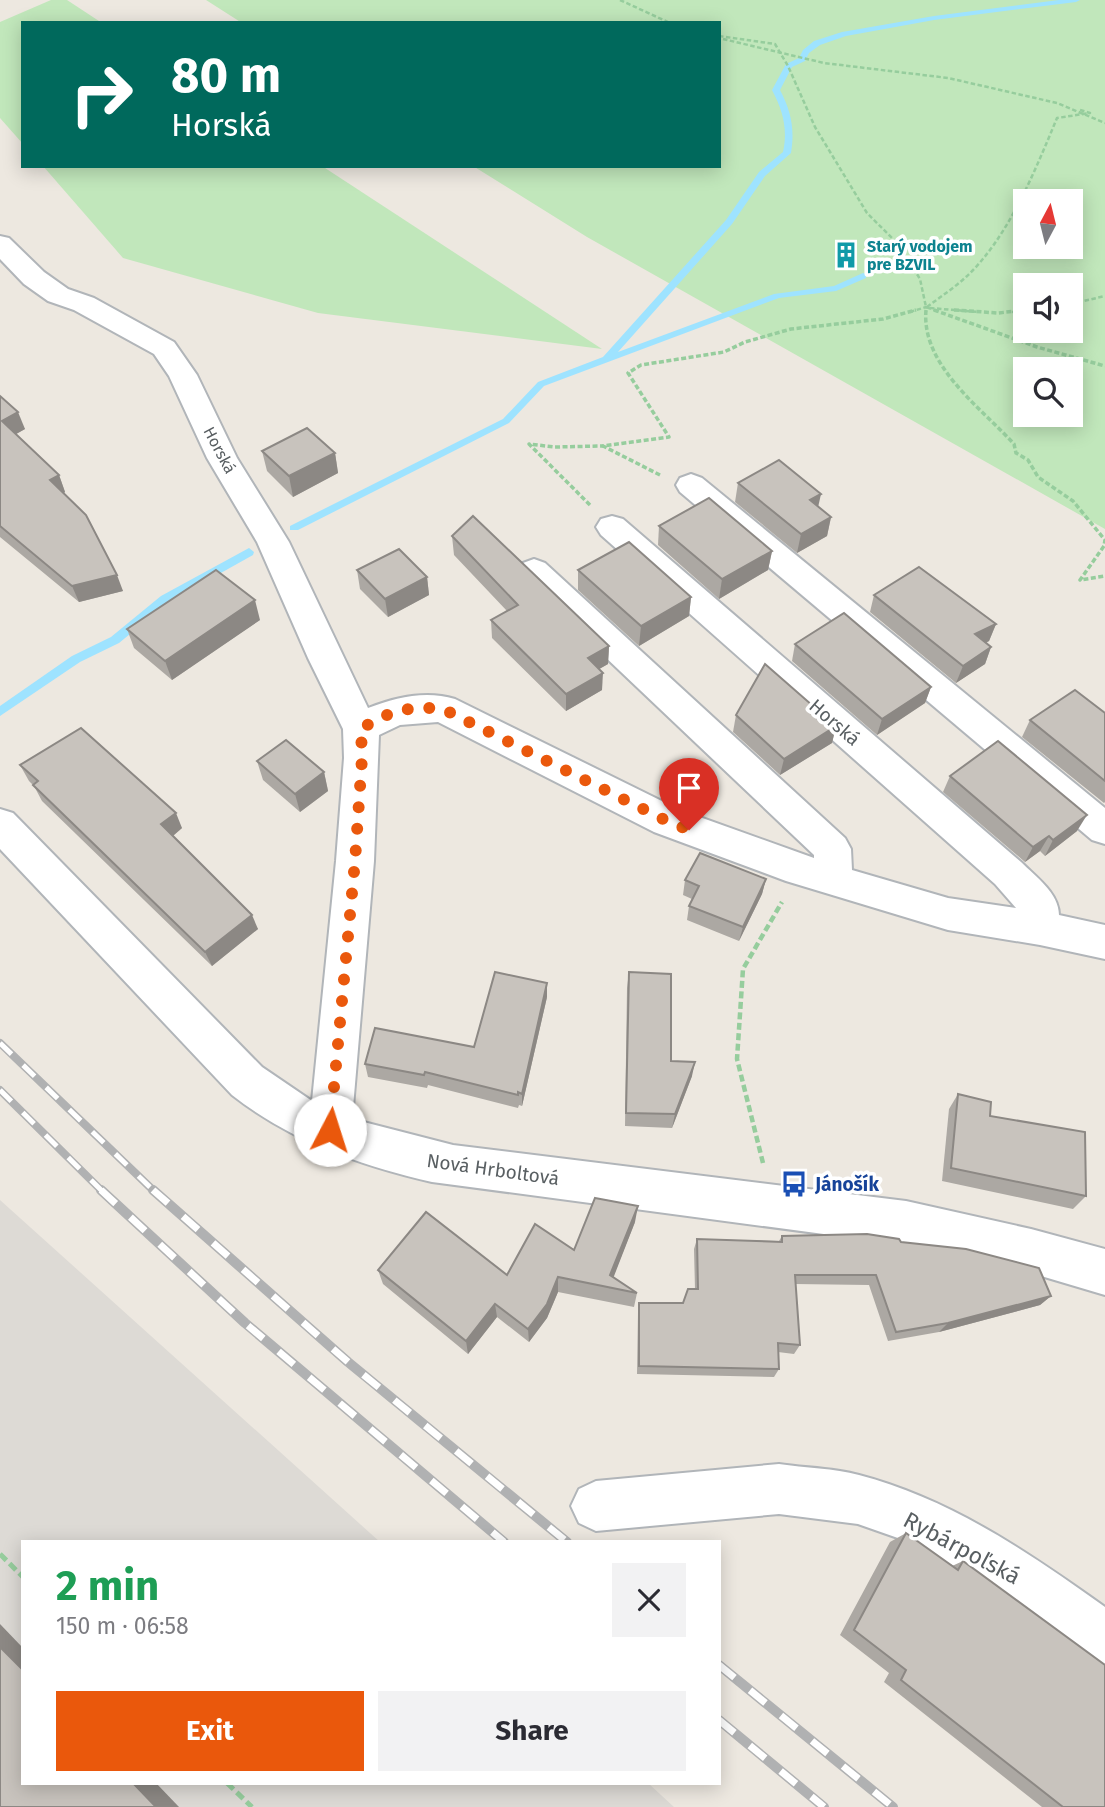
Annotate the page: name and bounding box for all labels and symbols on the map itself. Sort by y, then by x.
north arrow [1013,189,1083,259]
place label: Starý vodojem pre BZVIL [867,237,973,274]
building icon: Starý vodojem pre BZVIL [831,240,861,270]
street label: Horská [199,424,240,477]
street label: Horská [805,694,865,751]
pin [659,758,719,830]
position arrow [293,1093,367,1167]
street label: Nová Hrboltová [425,1149,561,1190]
bus stop icon: Jánošík [779,1169,809,1199]
place label: Jánošík [814,1173,879,1196]
street label: Rybárpoľská [899,1505,1025,1591]

